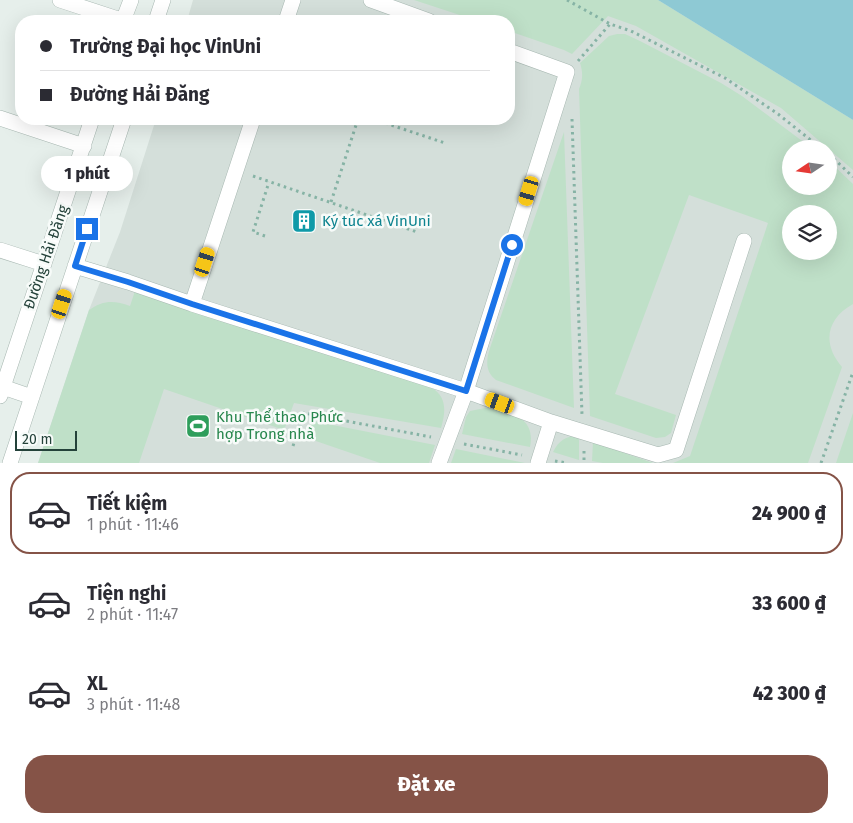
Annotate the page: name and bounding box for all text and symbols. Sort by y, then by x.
text: Trường Đại học VinUni [70,35,261,58]
text: Đường Hải Đăng [70,83,210,106]
north arrow [782,140,838,195]
map controls [782,140,837,260]
callout: 1 phút [41,156,133,192]
text: 1 phút [64,164,110,183]
car [517,174,540,208]
street label: Đường Hải Đăng [20,202,72,311]
button: layers [782,205,837,260]
building icon: Ký túc xá VinUni [291,208,317,234]
place label: Ký túc xá VinUni [322,212,431,230]
route end [76,218,98,240]
route start [501,234,523,256]
car [193,245,216,279]
car [50,287,73,321]
car [483,391,516,415]
place label: Khu Thể thao Phức hợp Trong nhà [216,408,343,443]
sports icon: Khu Thể thao Phức hợp Trong nhà [185,413,211,439]
scale bar [15,428,78,451]
text: 20 m [22,431,52,448]
icon: car [27,491,72,536]
text: Tiết kiệm [87,492,167,515]
text: 24 900 ₫ [752,502,826,525]
text: 1 phút · 11:46 [87,515,179,534]
icon: car [27,581,72,626]
text: Tiện nghi [87,582,166,605]
text: 33 600 ₫ [752,592,826,615]
text: 2 phút · 11:47 [87,605,178,624]
icon: car [27,671,72,716]
text: XL [87,672,108,695]
text: 42 300 ₫ [753,682,826,705]
text: 3 phút · 11:48 [87,695,180,714]
button: Đặt xe [25,755,828,813]

